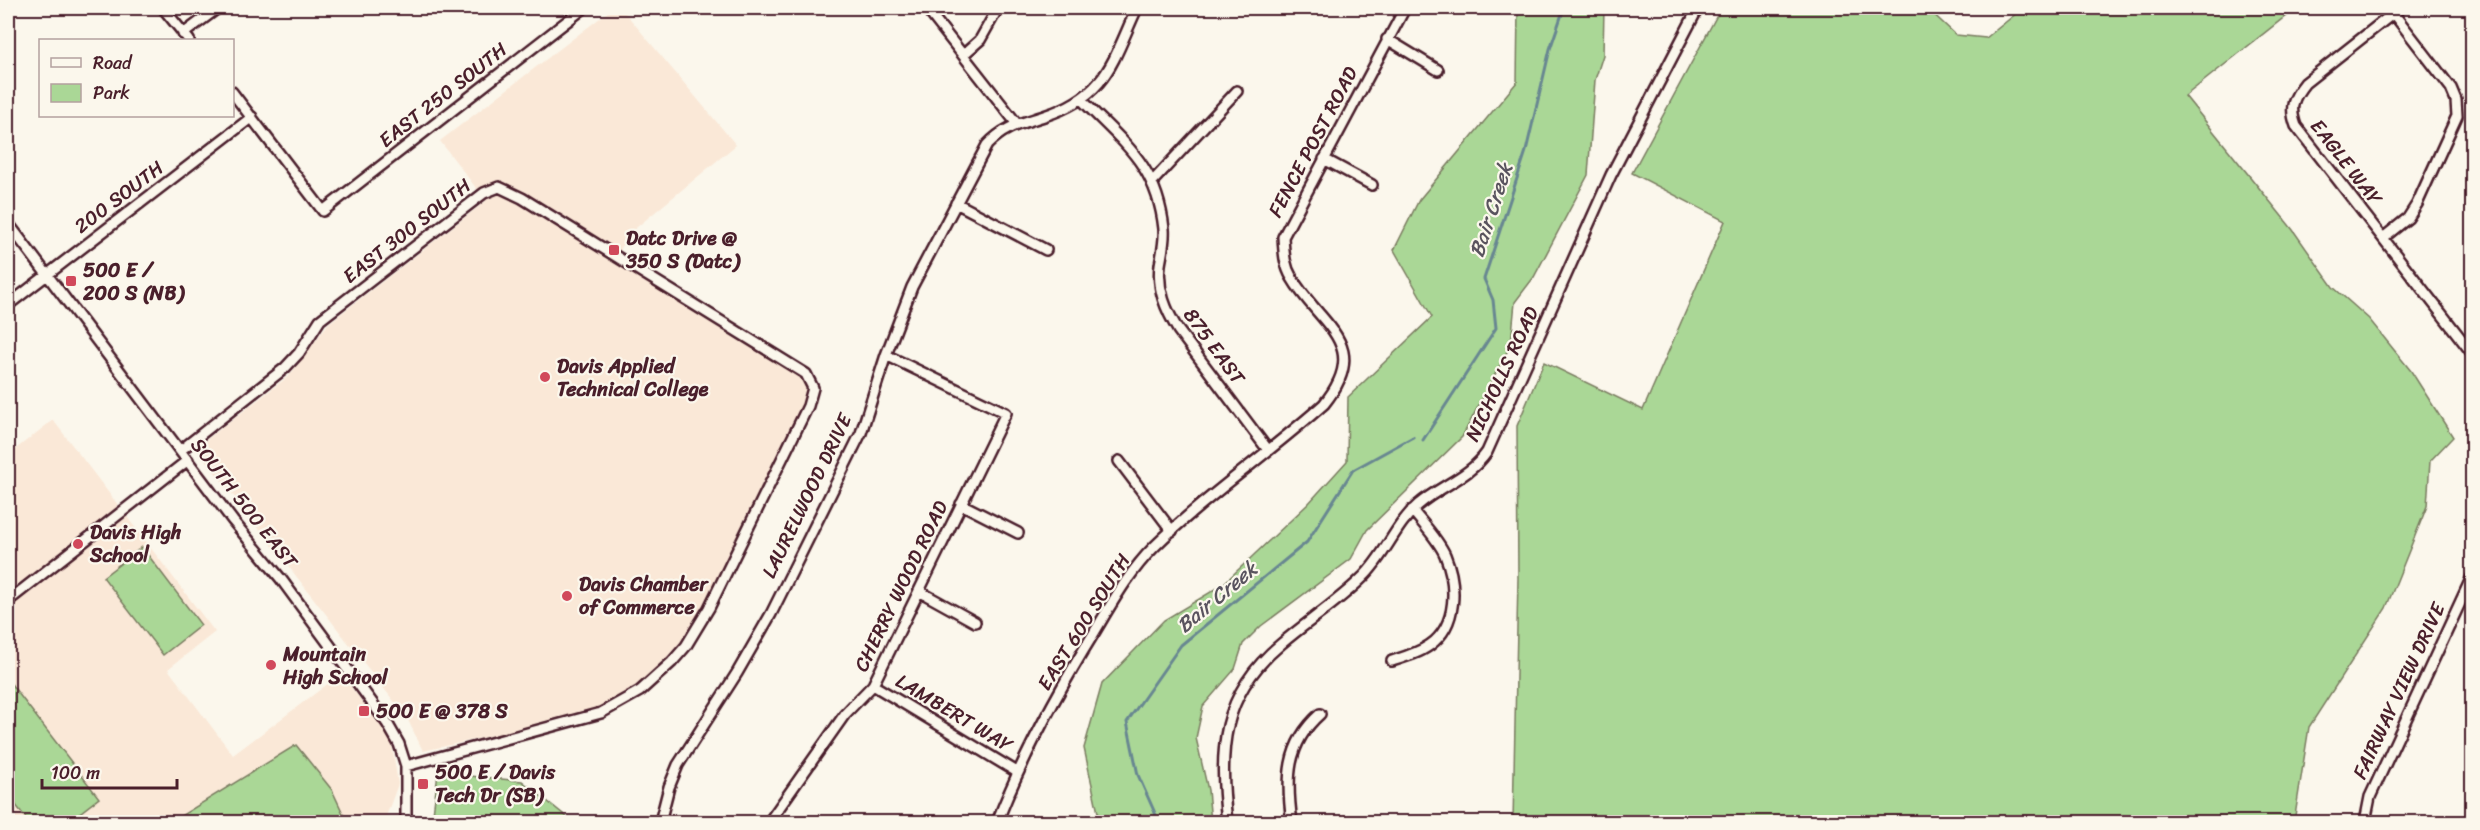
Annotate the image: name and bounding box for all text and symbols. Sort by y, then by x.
street label: EAST 250 SOUTH [371,33,515,157]
legend [39,39,234,117]
text: Road [93,47,133,79]
street label: FENCE POST ROAD [1258,60,1368,224]
text: Park [93,77,130,109]
street label: EAGLE WAY [2301,111,2392,215]
street label: 200 SOUTH [66,151,172,243]
water label: Bair Creek [1458,156,1525,262]
street label: EAST 300 SOUTH [335,169,479,293]
place label: Datc Drive @ 350 S (Datc) [625,221,742,279]
marker: Datc Drive @ 350 S (Datc) [607,243,621,257]
place label: 500 E / 200 S (NB) [82,253,186,311]
marker: 500 E / 200 S (NB) [64,274,78,288]
street label: 875 EAST [1174,300,1255,393]
street label: NICHOLLS ROAD [1455,300,1549,448]
place label: Davis Applied Technical College [557,349,709,407]
marker: Davis Applied Technical College [538,370,552,384]
street label: LAURELWOOD DRIVE [752,406,863,584]
street label: SOUTH 500 EAST [181,430,307,577]
street label: CHERRY WOOD ROAD [844,494,958,678]
place label: Davis High School [89,515,182,573]
marker: Davis High School [71,537,85,551]
street label: EAST 600 SOUTH [1028,546,1140,698]
water label: Bair Creek [1167,550,1268,643]
place label: Davis Chamber of Commerce [579,567,710,625]
marker: Davis Chamber of Commerce [560,589,574,603]
street label: FAIRWAY VIEW DRIVE [2343,595,2456,785]
place label: Mountain High School [282,637,389,695]
marker: Mountain High School [264,658,278,672]
street label: LAMBERT WAY [889,664,1021,763]
place label: 500 E @ 378 S [376,694,508,729]
marker: 500 E @ 378 S [357,704,371,718]
scale bar [42,752,177,790]
place label: 500 E / Davis Tech Dr (SB) [435,755,556,813]
text: 100 m [51,757,100,789]
marker: 500 E / Davis Tech Dr (SB) [416,777,430,791]

